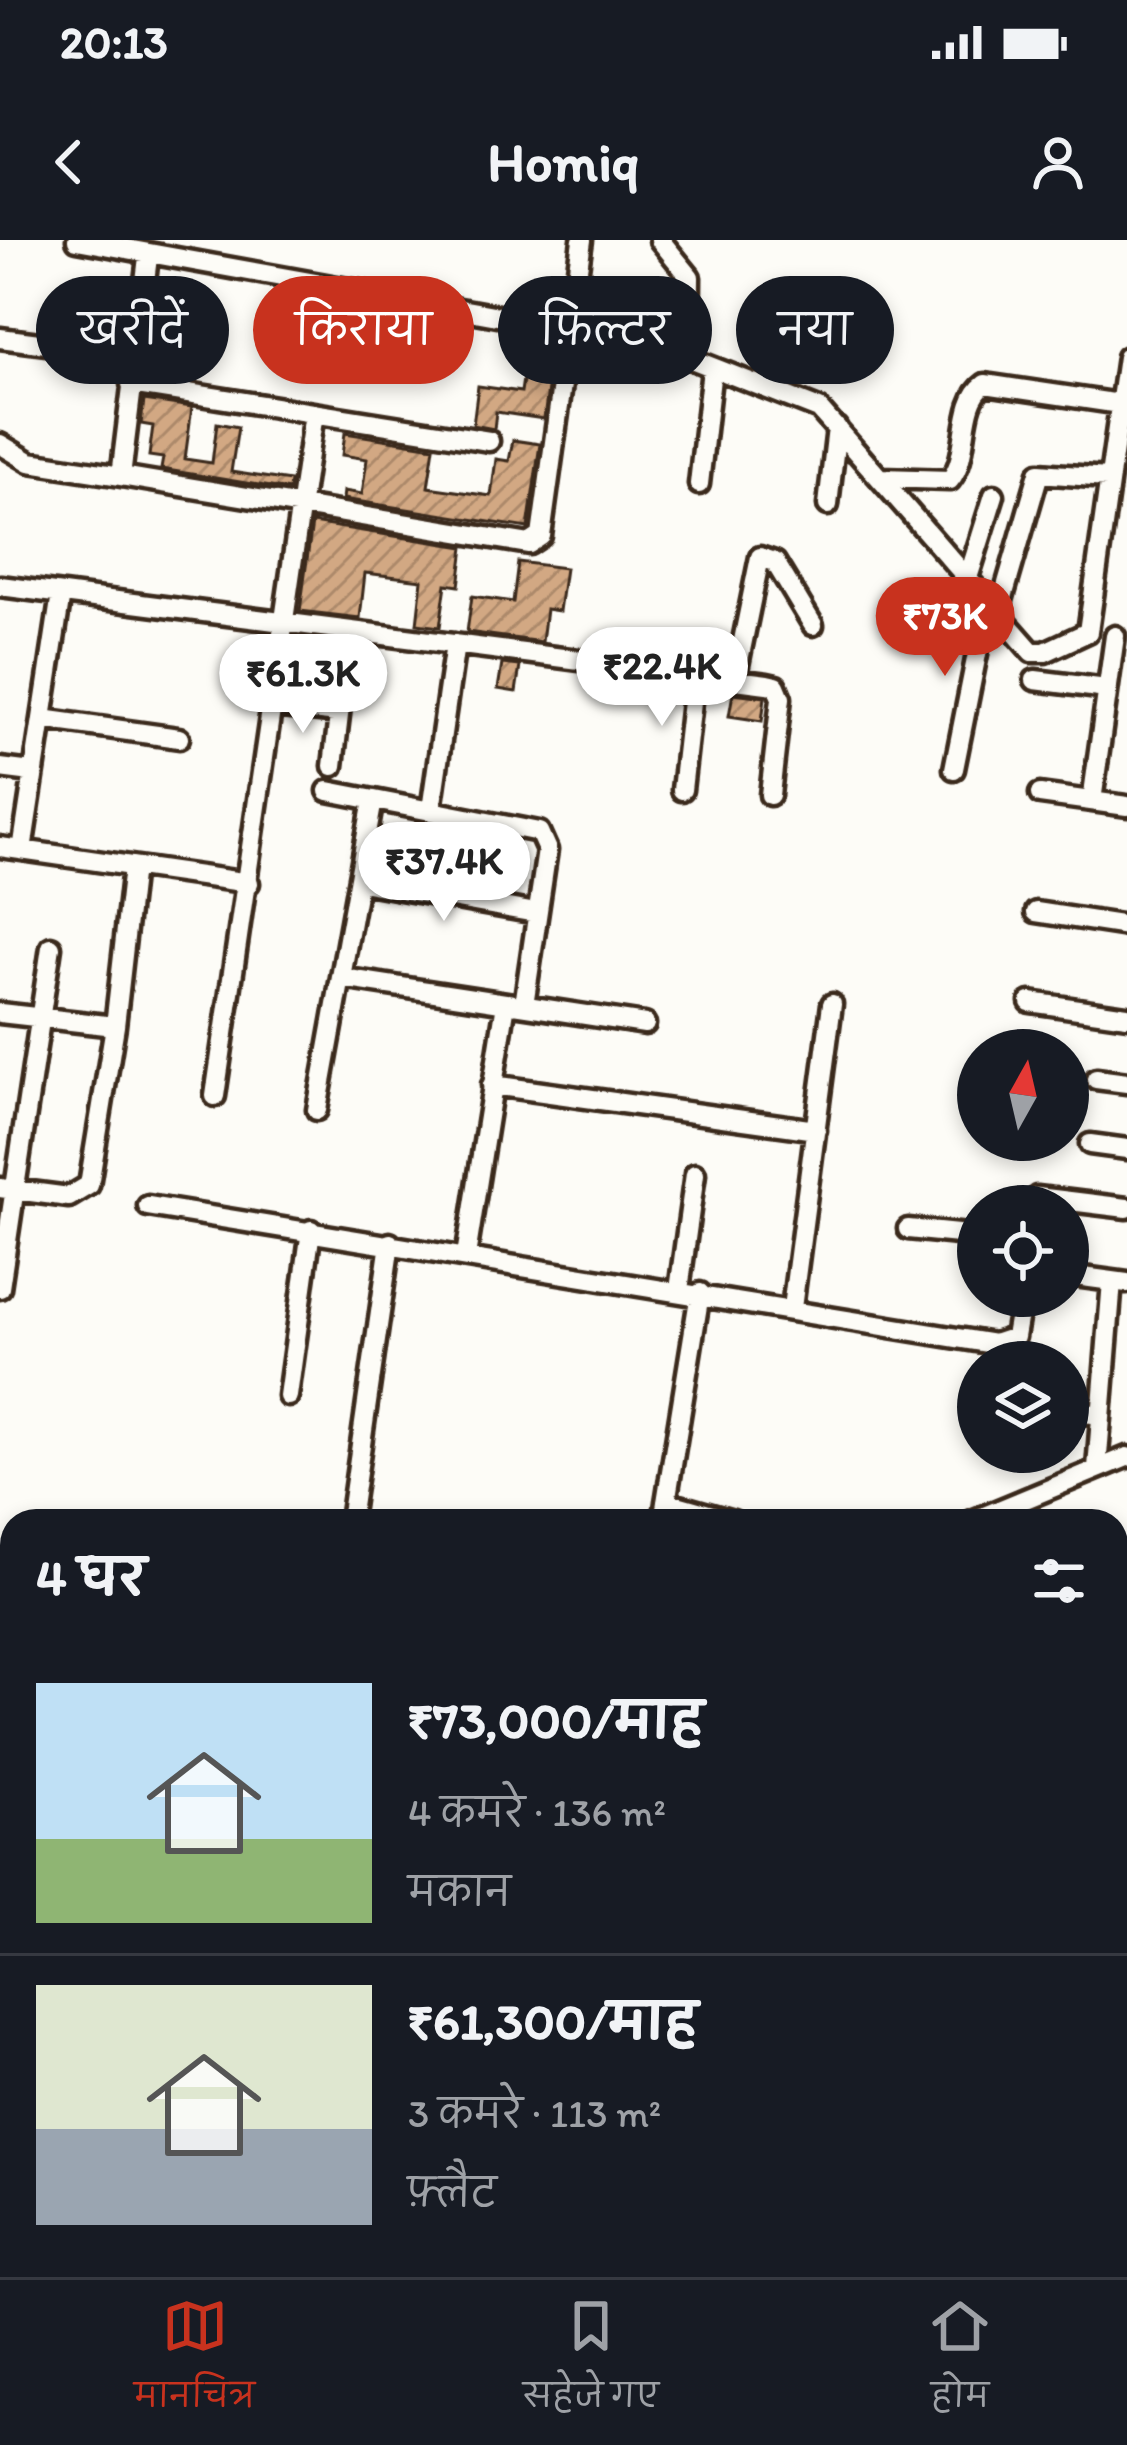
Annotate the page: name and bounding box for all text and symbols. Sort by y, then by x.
text: 20:13 [60,15,168,69]
icon: back [36,129,102,195]
icon: person [1025,129,1091,195]
text: Homiq [488,130,639,195]
chip: खरीदें [36,276,229,384]
chip: किराया [253,276,474,384]
chip: फ़िल्टर [498,276,712,384]
chip: नया [736,276,894,384]
pin: ₹73K [874,577,1016,679]
text: ₹73K [903,592,987,639]
pin: ₹22.4K [564,627,760,729]
pin: ₹61.3K [205,634,401,736]
text: ₹22.4K [603,642,721,689]
text: ₹61.3K [246,649,360,696]
pin: ₹37.4K [346,822,542,924]
text: ₹37.4K [385,837,503,884]
north arrow [957,1029,1089,1161]
map controls [957,1029,1089,1473]
button: locate [957,1185,1089,1317]
button: layers [957,1341,1089,1473]
text: 4 घर [36,1547,146,1608]
icon: filters [1026,1548,1092,1614]
text: ₹73,000/माह [408,1690,703,1751]
icon: home [132,1731,276,1875]
text: 4 कमरे · 136 m² [408,1789,666,1836]
text: मकान [408,1868,511,1915]
text: ₹61,300/माह [408,1991,697,2052]
icon: home [132,2033,276,2177]
text: 3 कमरे · 113 m² [408,2090,661,2137]
text: फ़्लैट [408,2169,497,2216]
tab: मानचित्र [134,2293,255,2432]
tab: सहेजे गए [523,2293,659,2432]
tab: होम [927,2293,993,2432]

